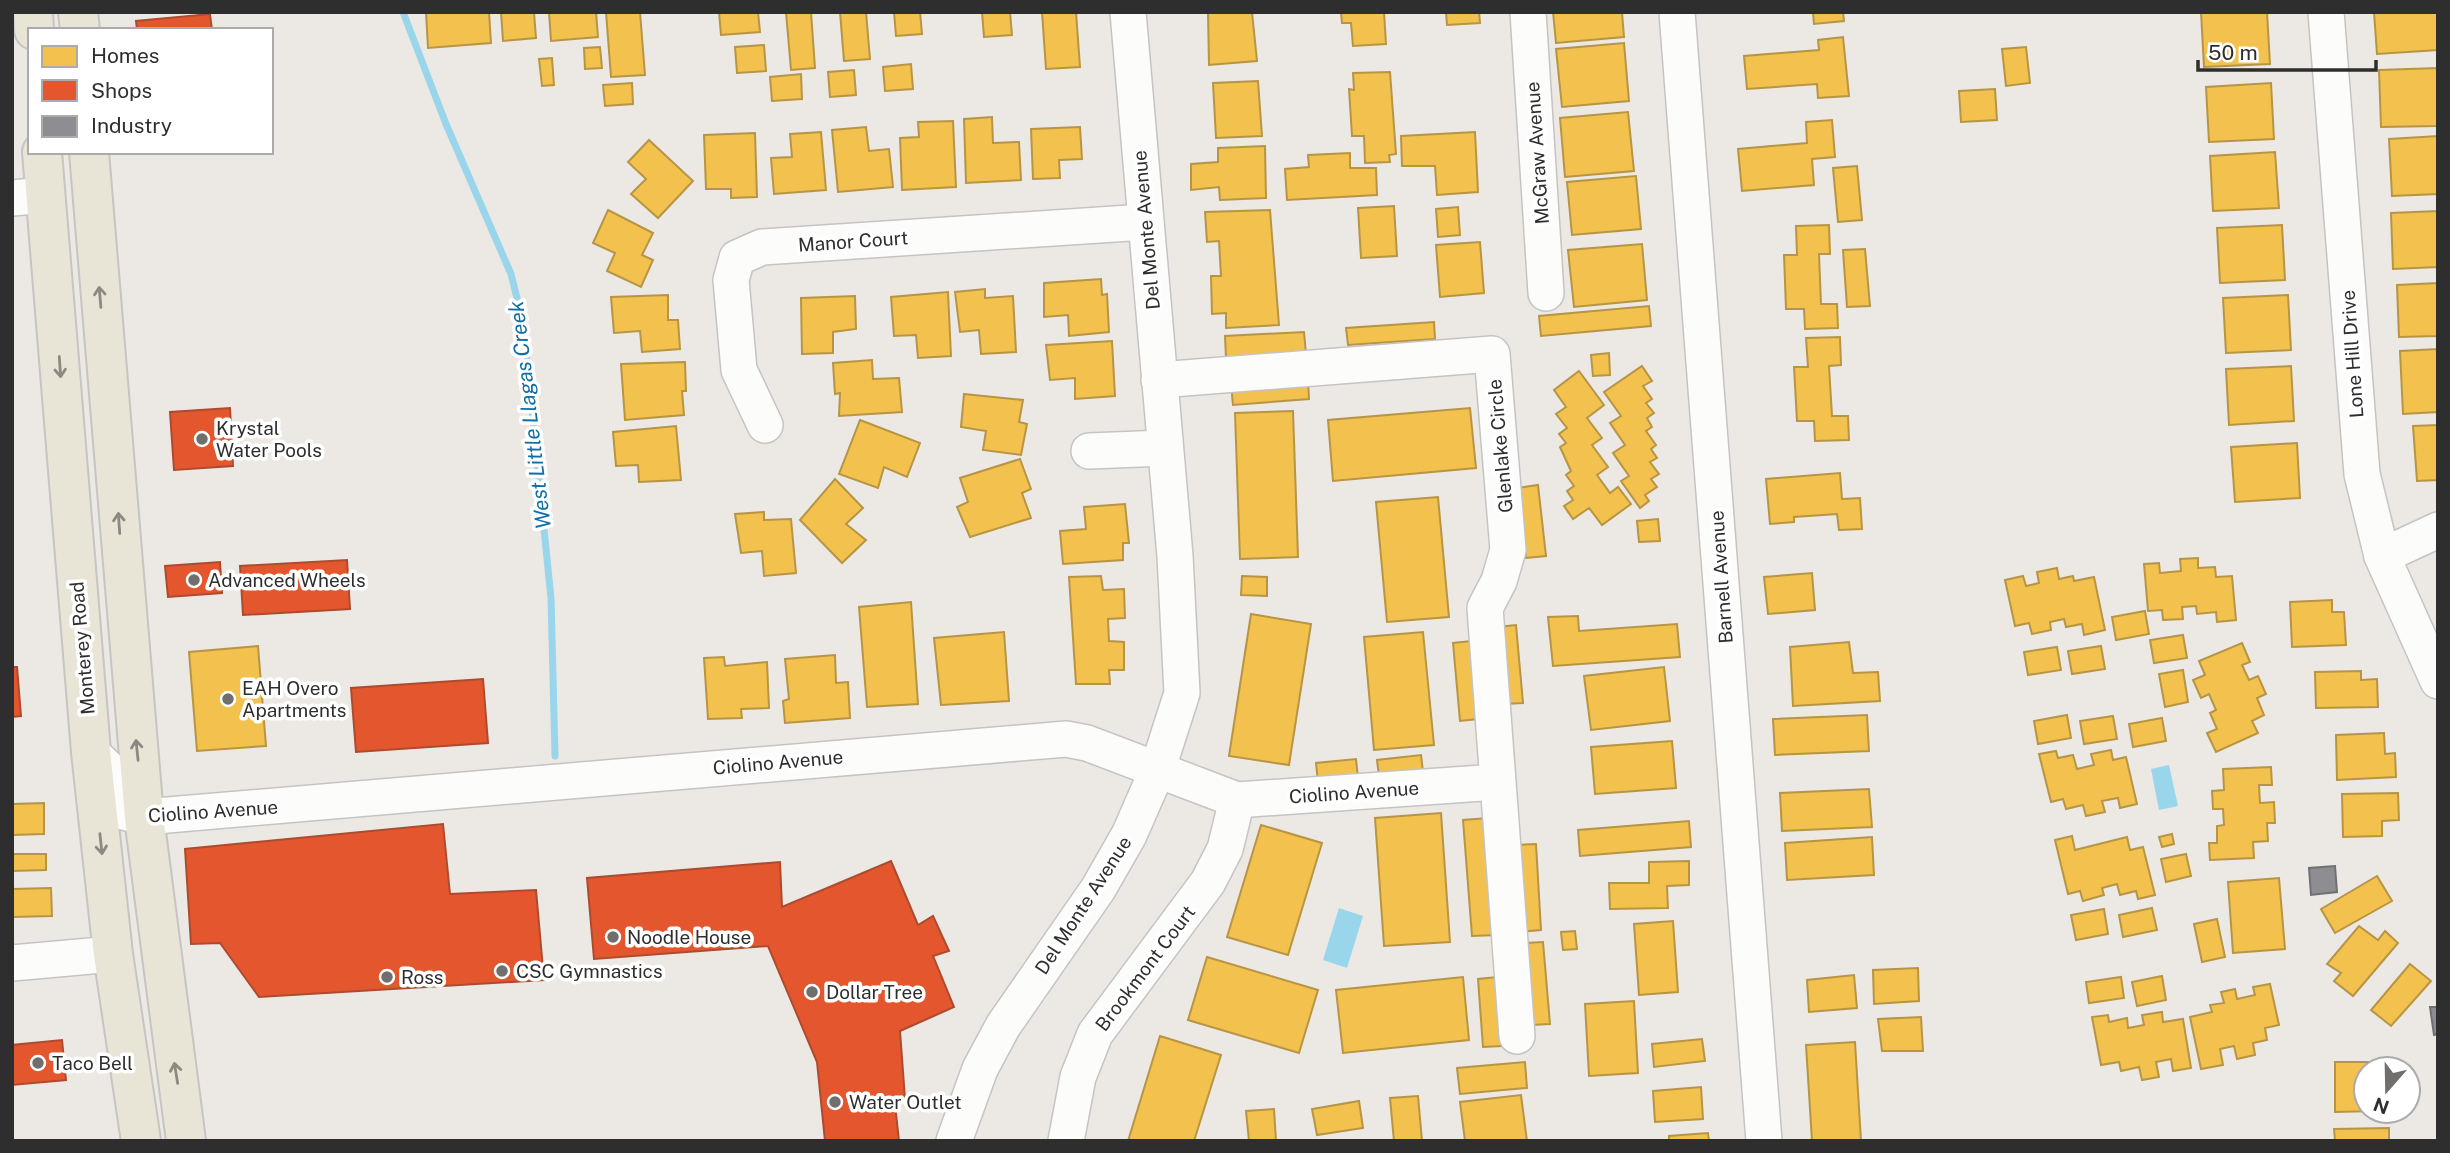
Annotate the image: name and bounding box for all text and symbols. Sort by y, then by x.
legend [28,28,273,154]
scale bar [2198,28,2376,72]
text: 50 m [2208,40,2258,65]
text: Homes [91,43,159,68]
text: Shops [91,78,152,103]
street label: McGraw Avenue [1521,81,1553,225]
text: Industry [91,113,172,138]
street label: Del Monte Avenue [1128,149,1164,311]
street label: Manor Court [797,226,909,256]
one-way arrow [93,286,106,308]
street label: Lone Hill Drive [2337,289,2367,419]
water label: West Little Llagas Creek [503,299,556,531]
one-way arrow [54,355,67,378]
street label: Glenlake Circle [1483,378,1517,514]
place label: Krystal Water Pools [216,417,322,461]
marker: Krystal Water Pools [194,431,210,447]
street label: Barnell Avenue [1705,510,1737,644]
one-way arrow [112,512,125,535]
place label: Advanced Wheels [208,569,366,591]
marker: Advanced Wheels [186,572,202,588]
street label: Monterey Road [65,581,99,715]
place label: EAH Overo Apartments [242,677,346,721]
marker: EAH Overo Apartments [220,691,236,707]
one-way arrow [130,739,143,762]
street label: Ciolino Avenue [712,745,844,779]
street label: Ciolino Avenue [1288,776,1420,808]
street label: Ciolino Avenue [147,795,279,827]
one-way arrow [95,832,108,855]
street label: Del Monte Avenue [1030,832,1136,978]
street label: Brookmont Court [1091,901,1199,1035]
place label: Noodle House [627,926,751,948]
marker: Noodle House [605,929,621,945]
place label: CSC Gymnastics [516,960,663,982]
marker: CSC Gymnastics [494,963,510,979]
place label: Ross [401,966,443,988]
marker: Ross [379,969,395,985]
place label: Dollar Tree [826,981,923,1003]
marker: Dollar Tree [804,984,820,1000]
place label: Taco Bell [52,1052,133,1074]
marker: Taco Bell [30,1055,46,1071]
north arrow [2352,1055,2422,1125]
one-way arrow [169,1062,182,1085]
place label: Water Outlet [849,1091,962,1113]
text: N [2370,1093,2392,1119]
marker: Water Outlet [827,1094,843,1110]

